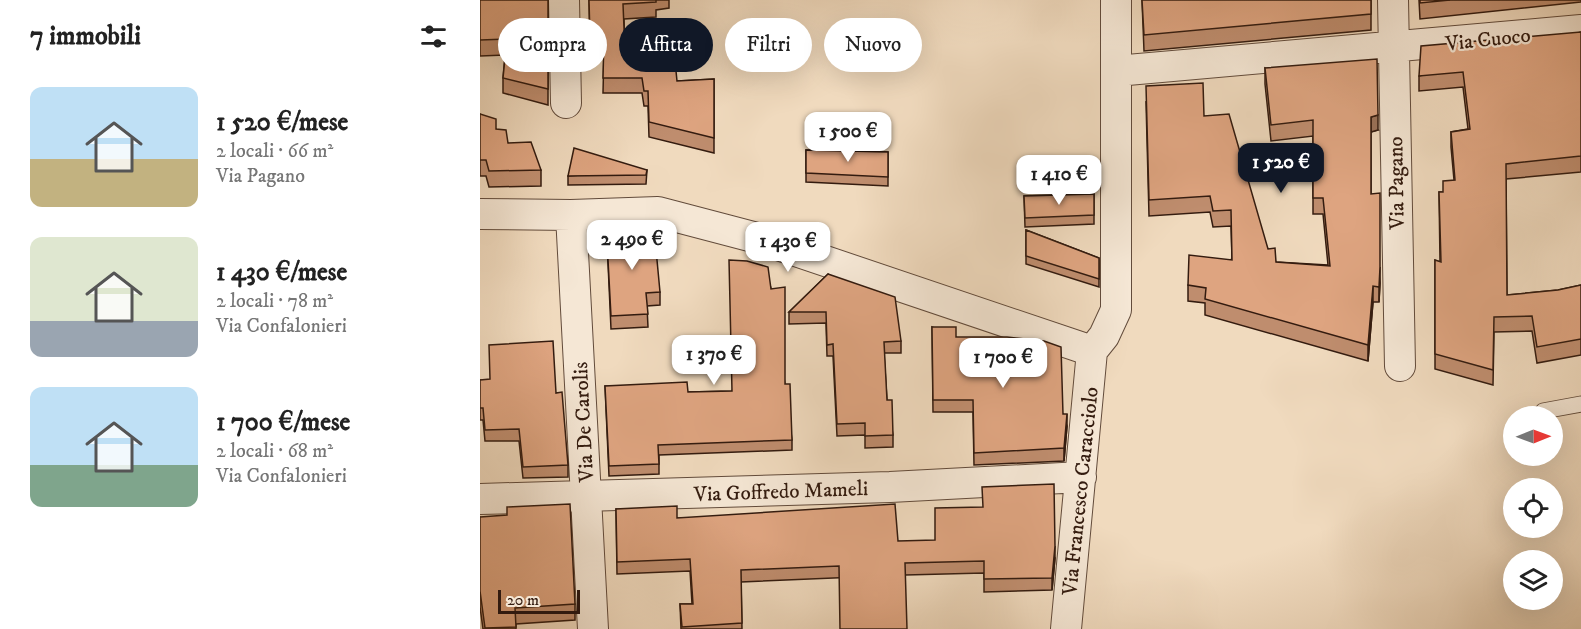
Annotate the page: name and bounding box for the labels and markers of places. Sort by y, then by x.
pin: 1 500 € [793,112,903,163]
pin: 1 520 € [1226,143,1336,194]
pin: 1 410 € [1004,155,1114,206]
pin: 2 490 € [577,220,687,271]
pin: 1 430 € [733,222,843,273]
pin: 1 370 € [659,335,769,386]
pin: 1 700 € [948,338,1058,389]

